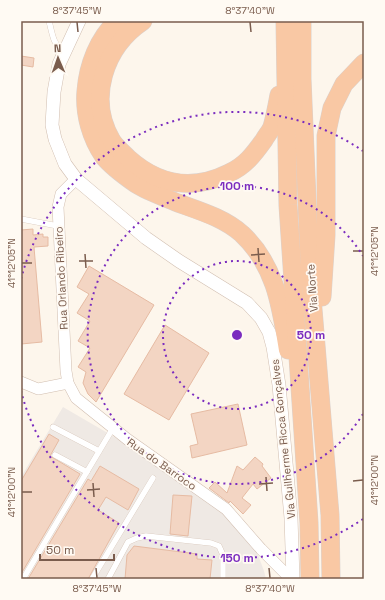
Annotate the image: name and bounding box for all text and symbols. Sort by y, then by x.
text: 8°37'45"W [52,4,102,17]
text: 8°37'40"W [225,4,275,17]
north arrow [38,38,78,78]
text: N [54,41,62,55]
text: 100 m [220,178,254,194]
street label: Rua Orlando Ribeiro [51,226,71,330]
text: 41°12'05"N [368,226,381,276]
text: 41°12'05"N [5,238,18,288]
street label: Via Norte [303,263,321,313]
text: 50 m [297,327,325,343]
centre of rings [230,328,244,342]
street label: Via Guilherme Ricca Gonçalves [268,358,298,520]
street label: Rua do Barroco [125,435,200,493]
text: 41°12'00"N [368,455,381,505]
text: 41°12'00"N [5,467,18,517]
scale bar [40,536,114,562]
text: 50 m [46,542,74,558]
text: 150 m [220,550,254,566]
text: 8°37'45"W [72,582,122,595]
text: 8°37'40"W [245,582,295,595]

